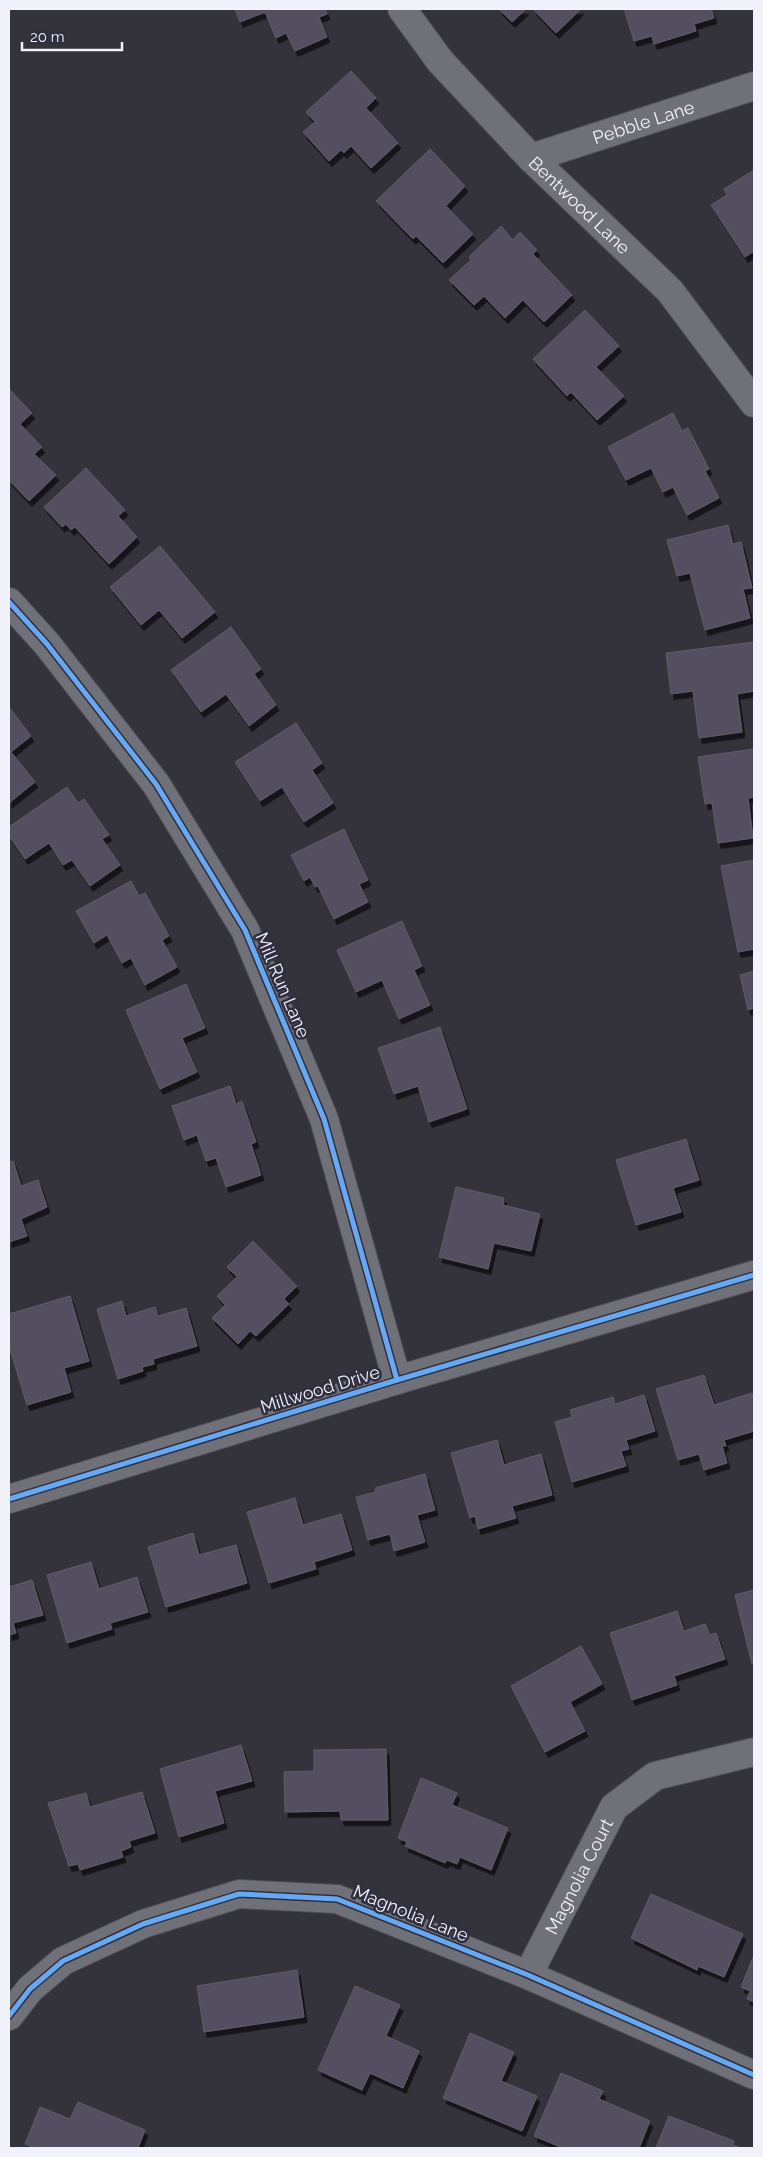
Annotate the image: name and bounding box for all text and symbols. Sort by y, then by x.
scale bar [22,20,122,52]
text: 20 m [30,28,65,46]
street label: Pebble Lane [590,95,697,148]
street label: Bentwood Lane [525,152,635,258]
street label: Mill Run Lane [251,929,315,1041]
street label: Millwood Drive [258,1361,383,1417]
street label: Magnolia Court [540,1815,617,1938]
street label: Magnolia Lane [350,1880,472,1946]

